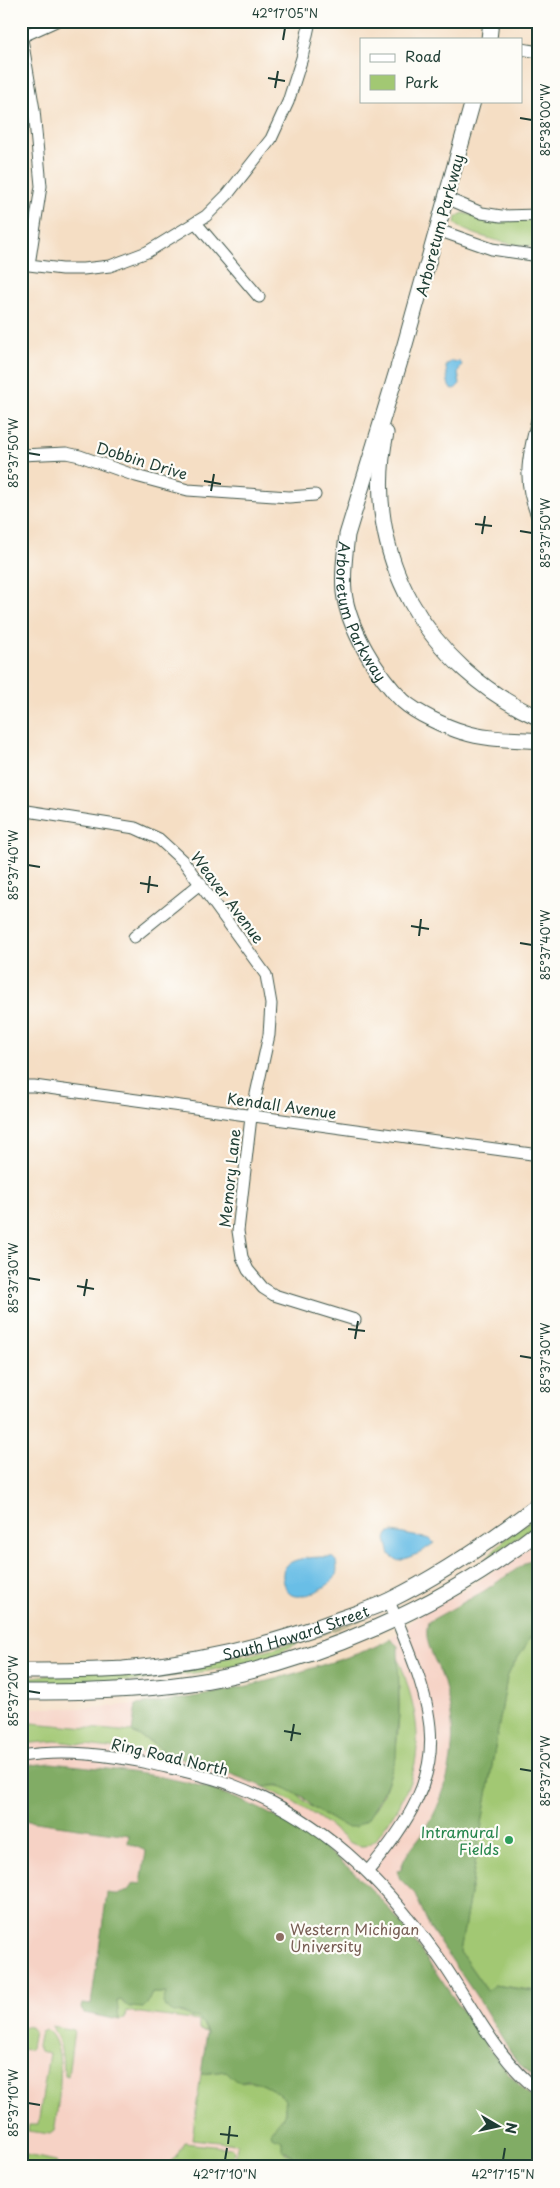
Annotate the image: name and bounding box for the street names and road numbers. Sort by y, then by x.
street label: Arboretum Parkway [409,151,469,299]
street label: Dobbin Drive [93,435,191,485]
street label: Arboretum Parkway [332,540,393,685]
street label: Weaver Avenue [186,846,270,948]
street label: Kendall Avenue [226,1086,338,1124]
street label: Memory Lane [212,1128,246,1228]
street label: South Howard Street [220,1598,372,1665]
street label: Ring Road North [109,1731,231,1781]

